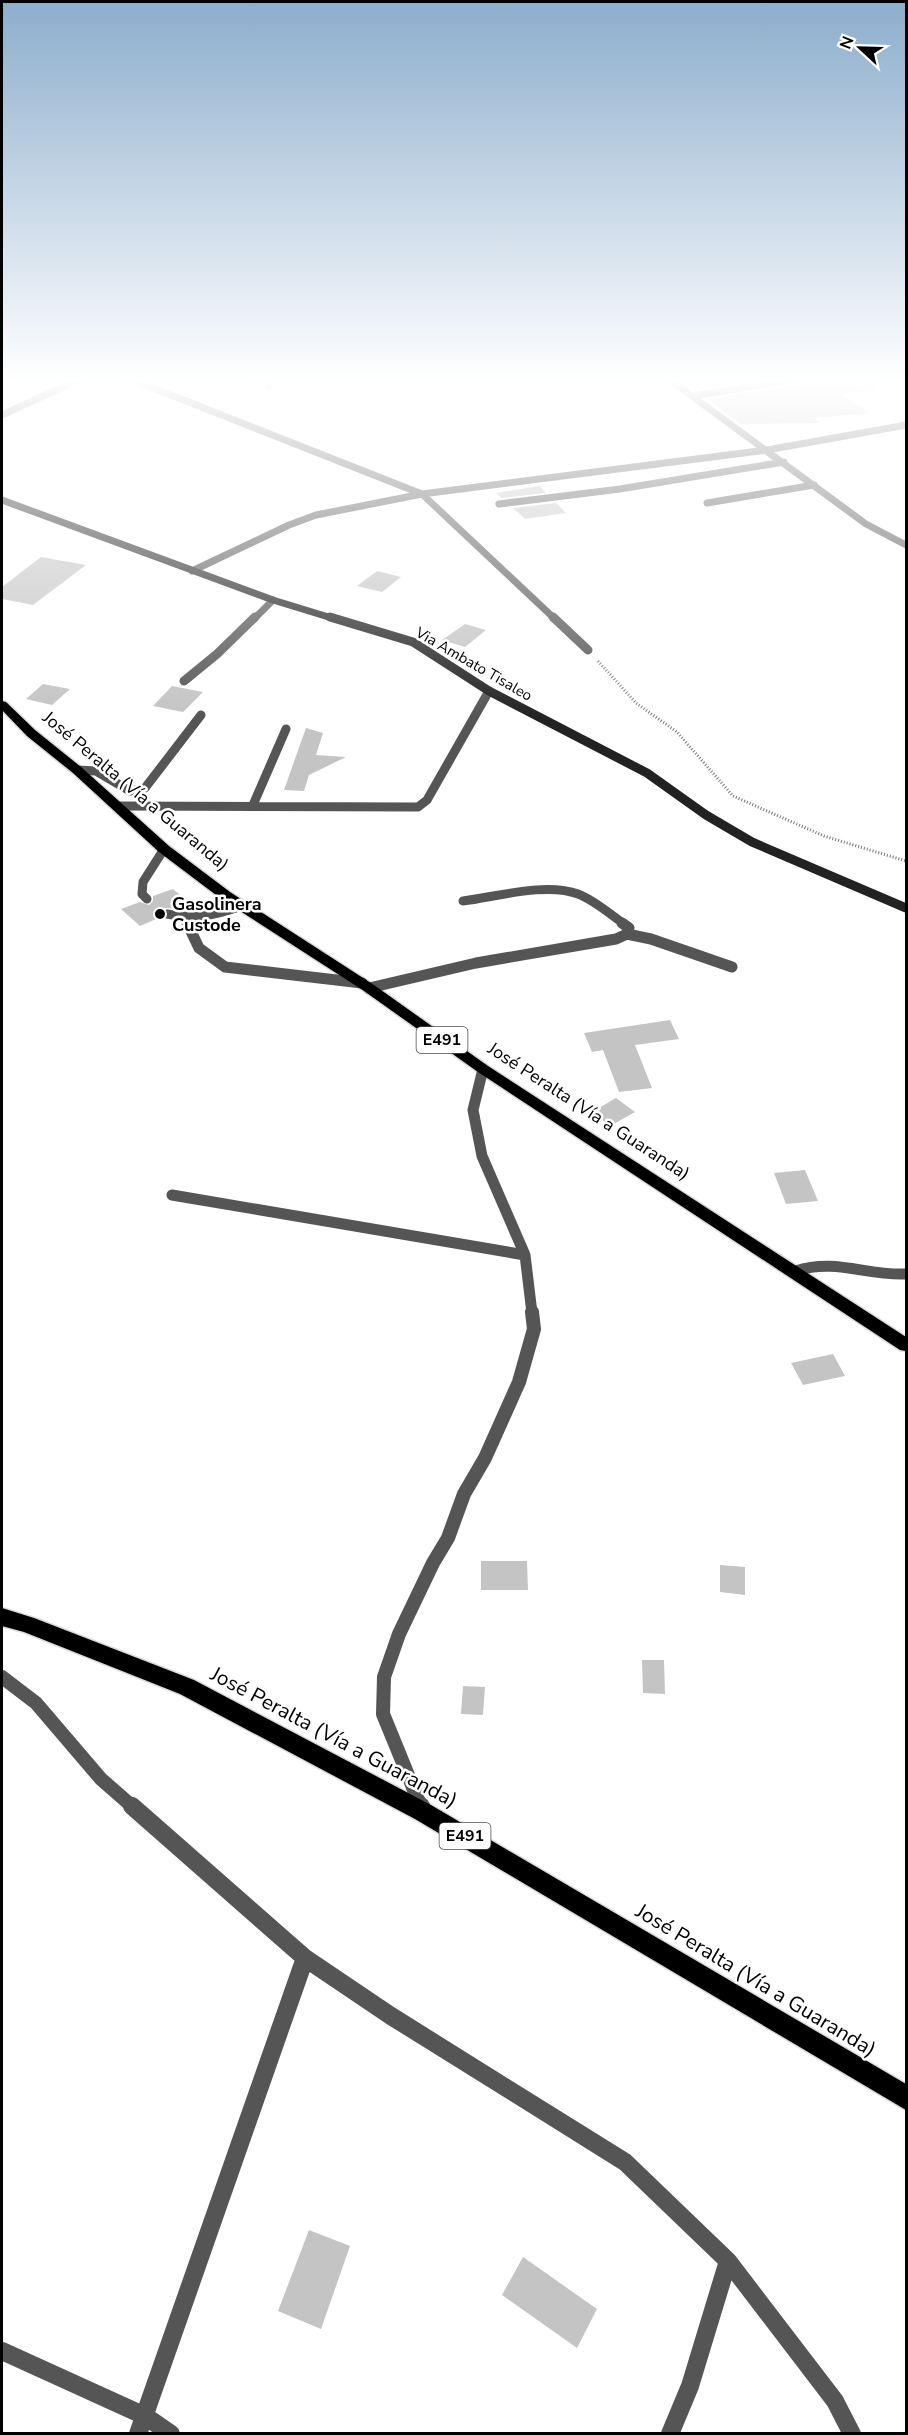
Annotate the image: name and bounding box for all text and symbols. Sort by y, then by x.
north arrow [830,18,890,78]
text: N [835,33,859,52]
street label: Via Ambato Tisaleo [411,622,536,706]
street label: José Peralta (Vía a Guaranda) [37,705,234,876]
place label: Gasolinera Custode [172,892,262,937]
marker: Gasolinera Custode [153,907,167,921]
road number: E491 [416,1027,468,1053]
street label: José Peralta (Vía a Guaranda) [482,1036,695,1185]
street label: José Peralta (Vía a Guaranda) [205,1659,462,1814]
road number: E491 [440,1823,490,1849]
street label: José Peralta (Vía a Guaranda) [630,1896,881,2063]

